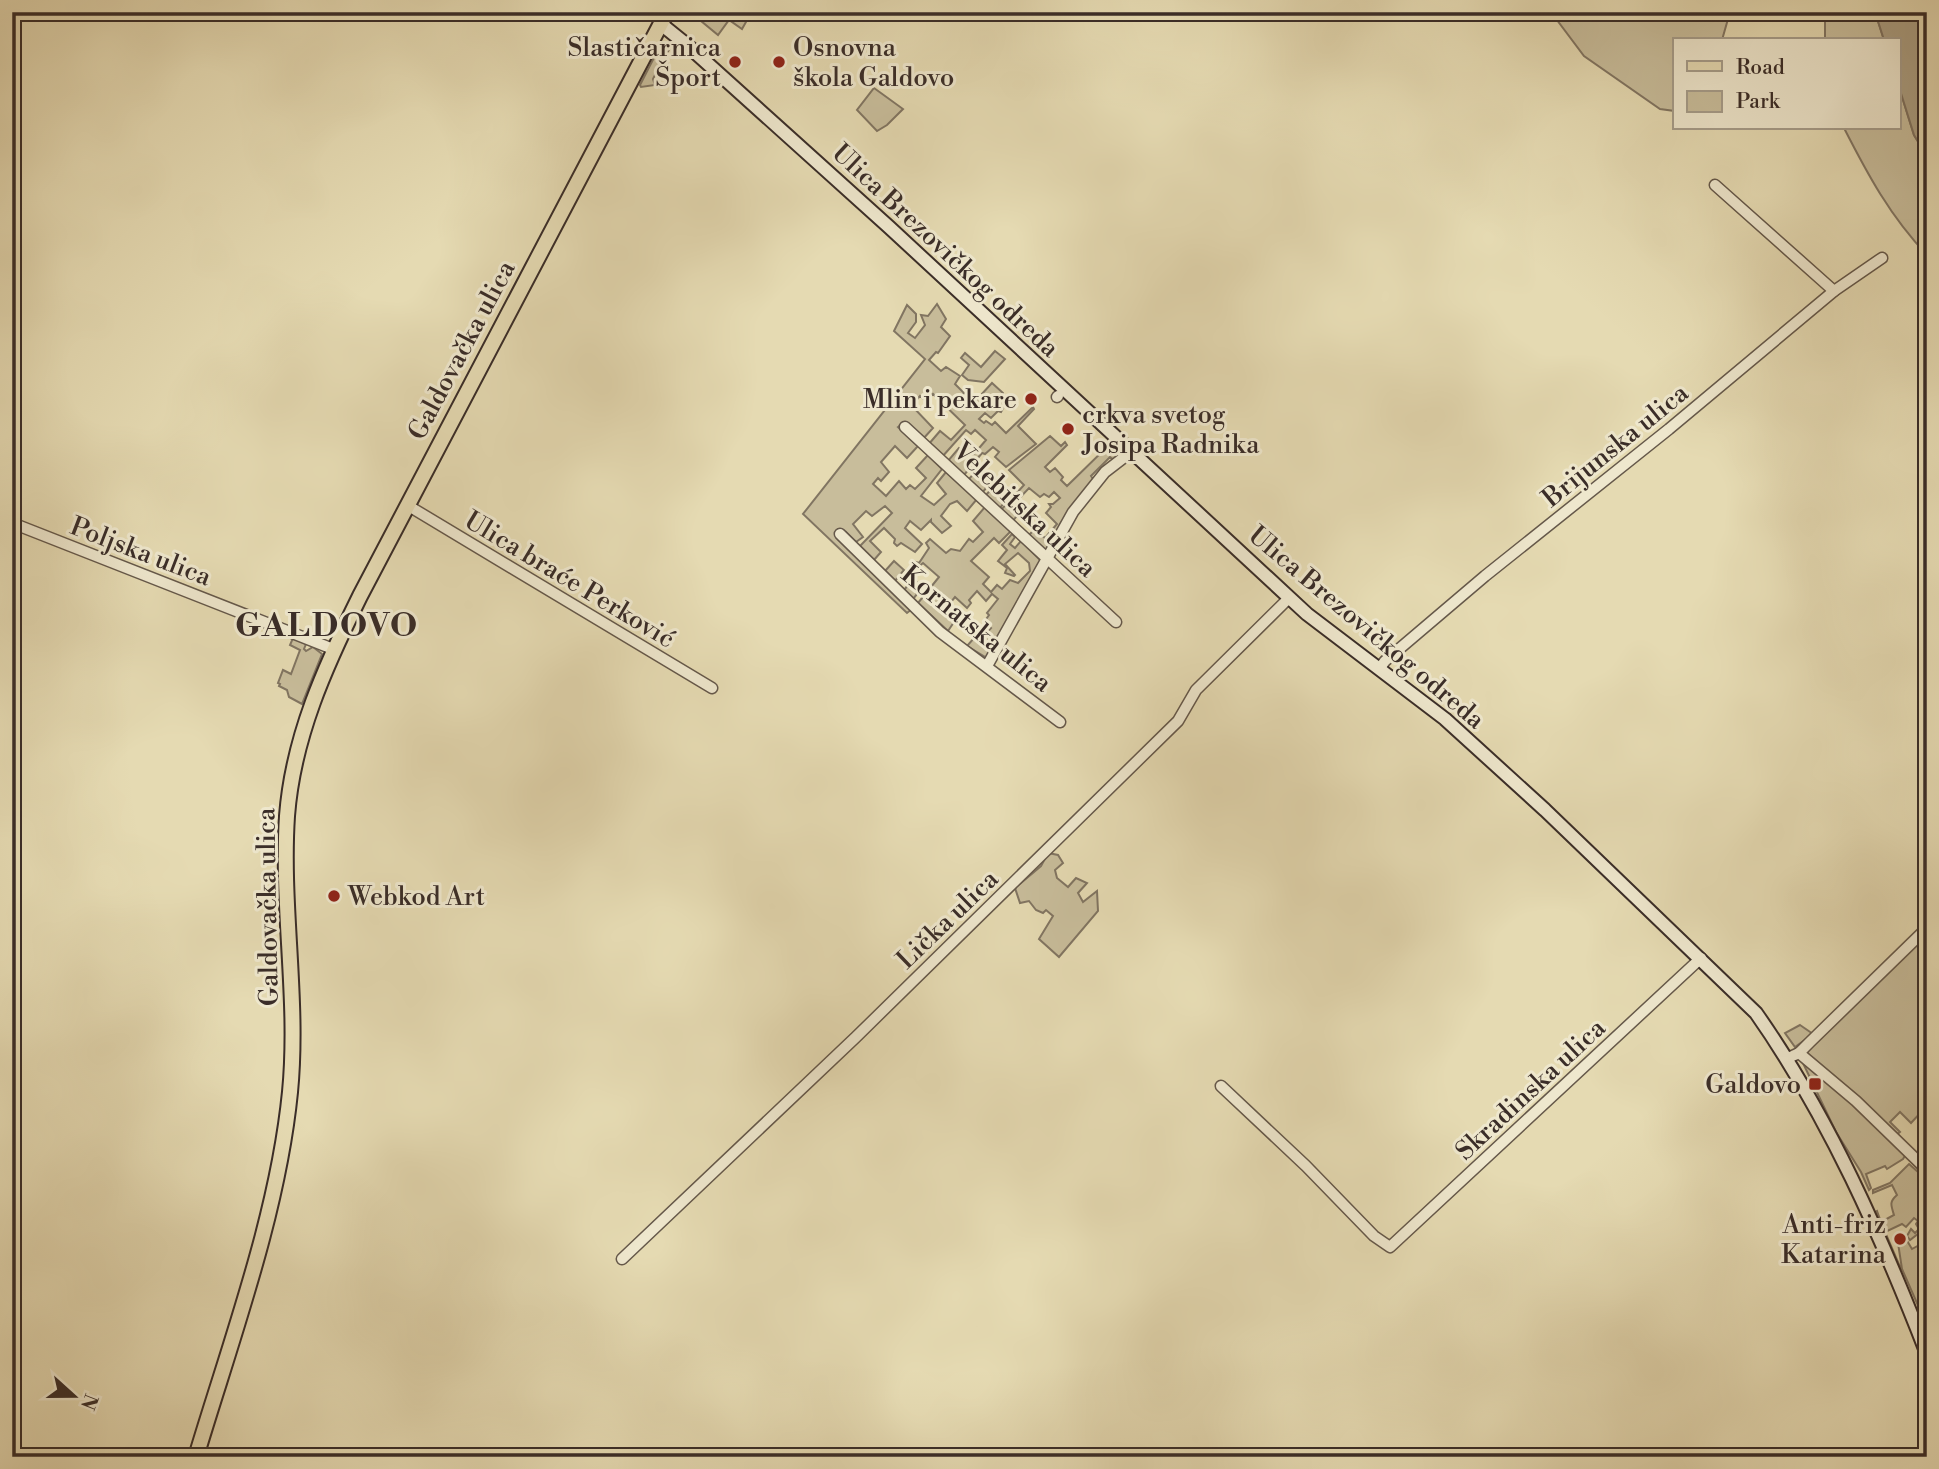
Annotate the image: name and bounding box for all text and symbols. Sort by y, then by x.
place label: Slastičarnica Šport [568,32,722,94]
place label: Osnovna škola Galdovo [793,32,954,94]
legend [1673,38,1900,130]
marker: Slastičarnica Šport [727,54,743,70]
marker: Osnovna škola Galdovo [771,54,787,70]
text: Road [1736,55,1785,81]
text: Park [1736,89,1781,115]
street label: Ulica Brezovičkog odreda [825,137,1066,365]
street label: Galdovačka ulica [401,255,523,446]
street label: Brijunska ulica [1535,377,1696,515]
place label: Mlin i pekare [863,384,1017,416]
marker: Mlin i pekare [1023,391,1039,407]
place label: crkva svetog Josipa Radnika [1081,399,1260,461]
marker: crkva svetog Josipa Radnika [1060,421,1076,437]
street label: Velebitska ulica [945,434,1103,585]
street label: Ulica braće Perković [458,504,681,655]
street label: Poljska ulica [66,510,217,594]
street label: Ulica Brezovičkog odreda [1242,519,1492,737]
street label: Kornatska ulica [895,558,1059,700]
district label: GALDOVO [235,606,419,647]
street label: Galdovačka ulica [250,807,286,1006]
street label: Lička ulica [890,863,1006,976]
place label: Webkod Art [347,881,485,913]
marker: Webkod Art [326,888,342,904]
street label: Skradinska ulica [1449,1012,1613,1167]
place label: Galdovo [1705,1069,1801,1101]
marker: Galdovo [1807,1076,1823,1092]
place label: Anti-friz Katarina [1781,1209,1887,1271]
marker: Anti-friz Katarina [1892,1231,1908,1247]
north arrow [38,1360,108,1430]
text: N [75,1390,103,1413]

